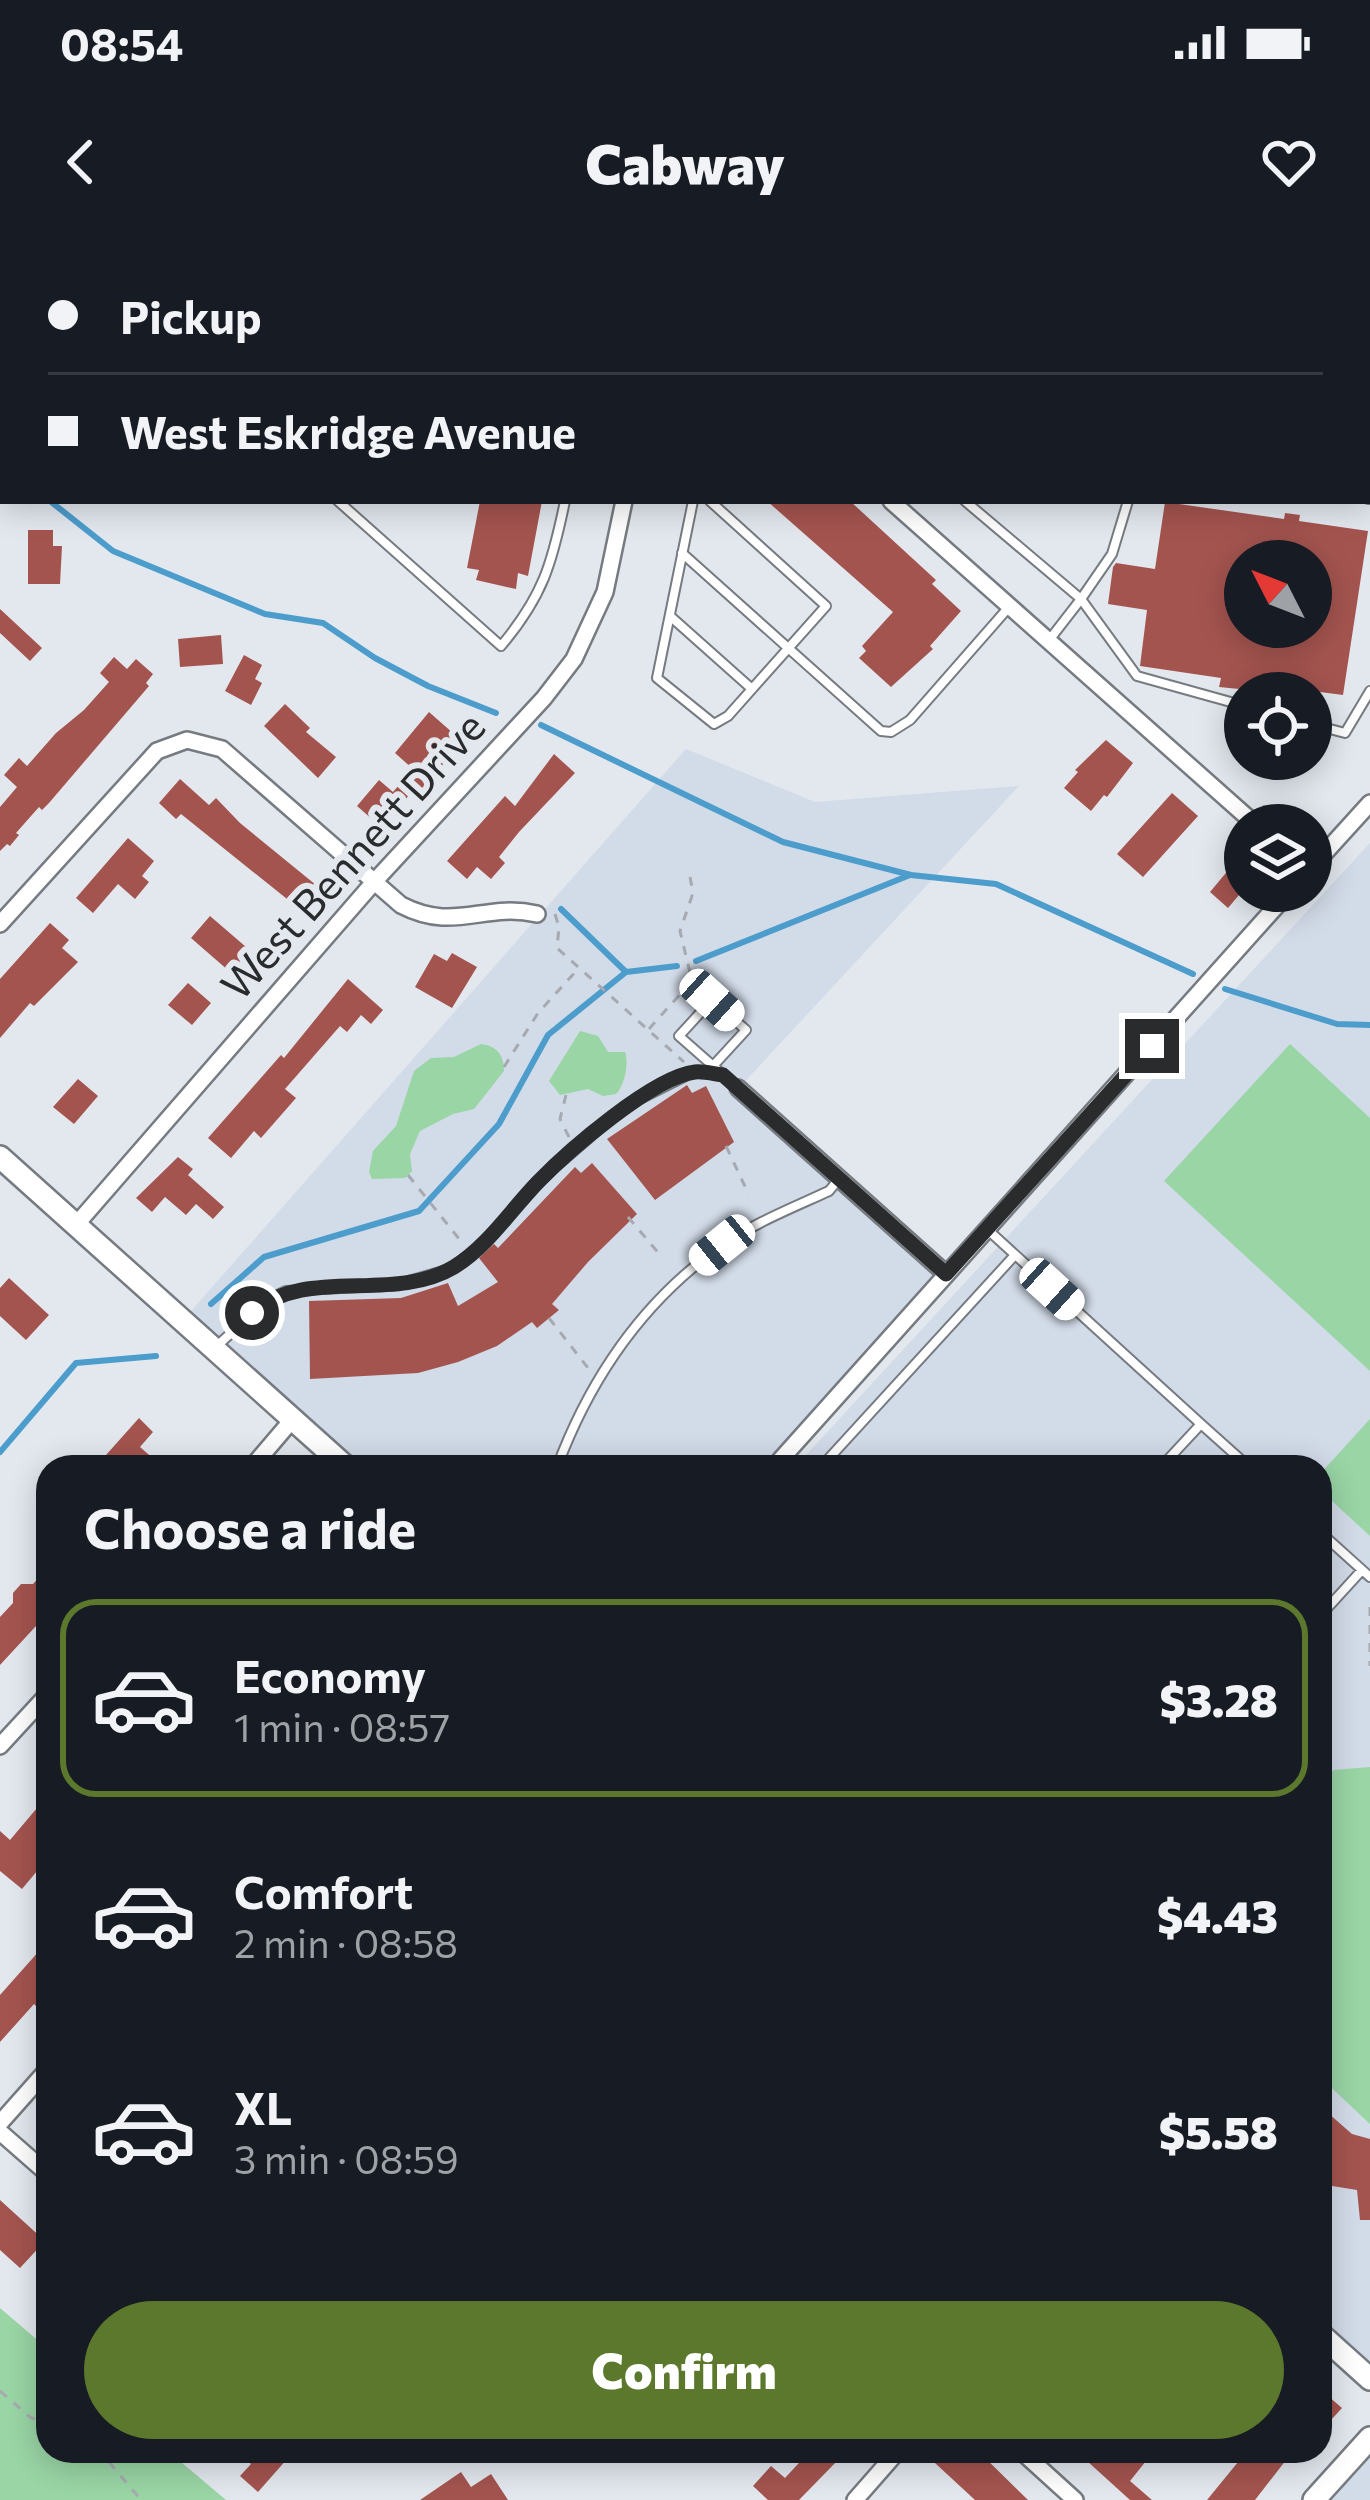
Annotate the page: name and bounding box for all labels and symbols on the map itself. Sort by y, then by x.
north arrow [1224,540,1332,648]
street label: West Bennett Drive [209,700,494,1009]
car [673,963,751,1037]
route end [1125,1019,1179,1073]
car [683,1208,761,1282]
car [1013,1252,1091,1326]
route start [225,1286,279,1340]

